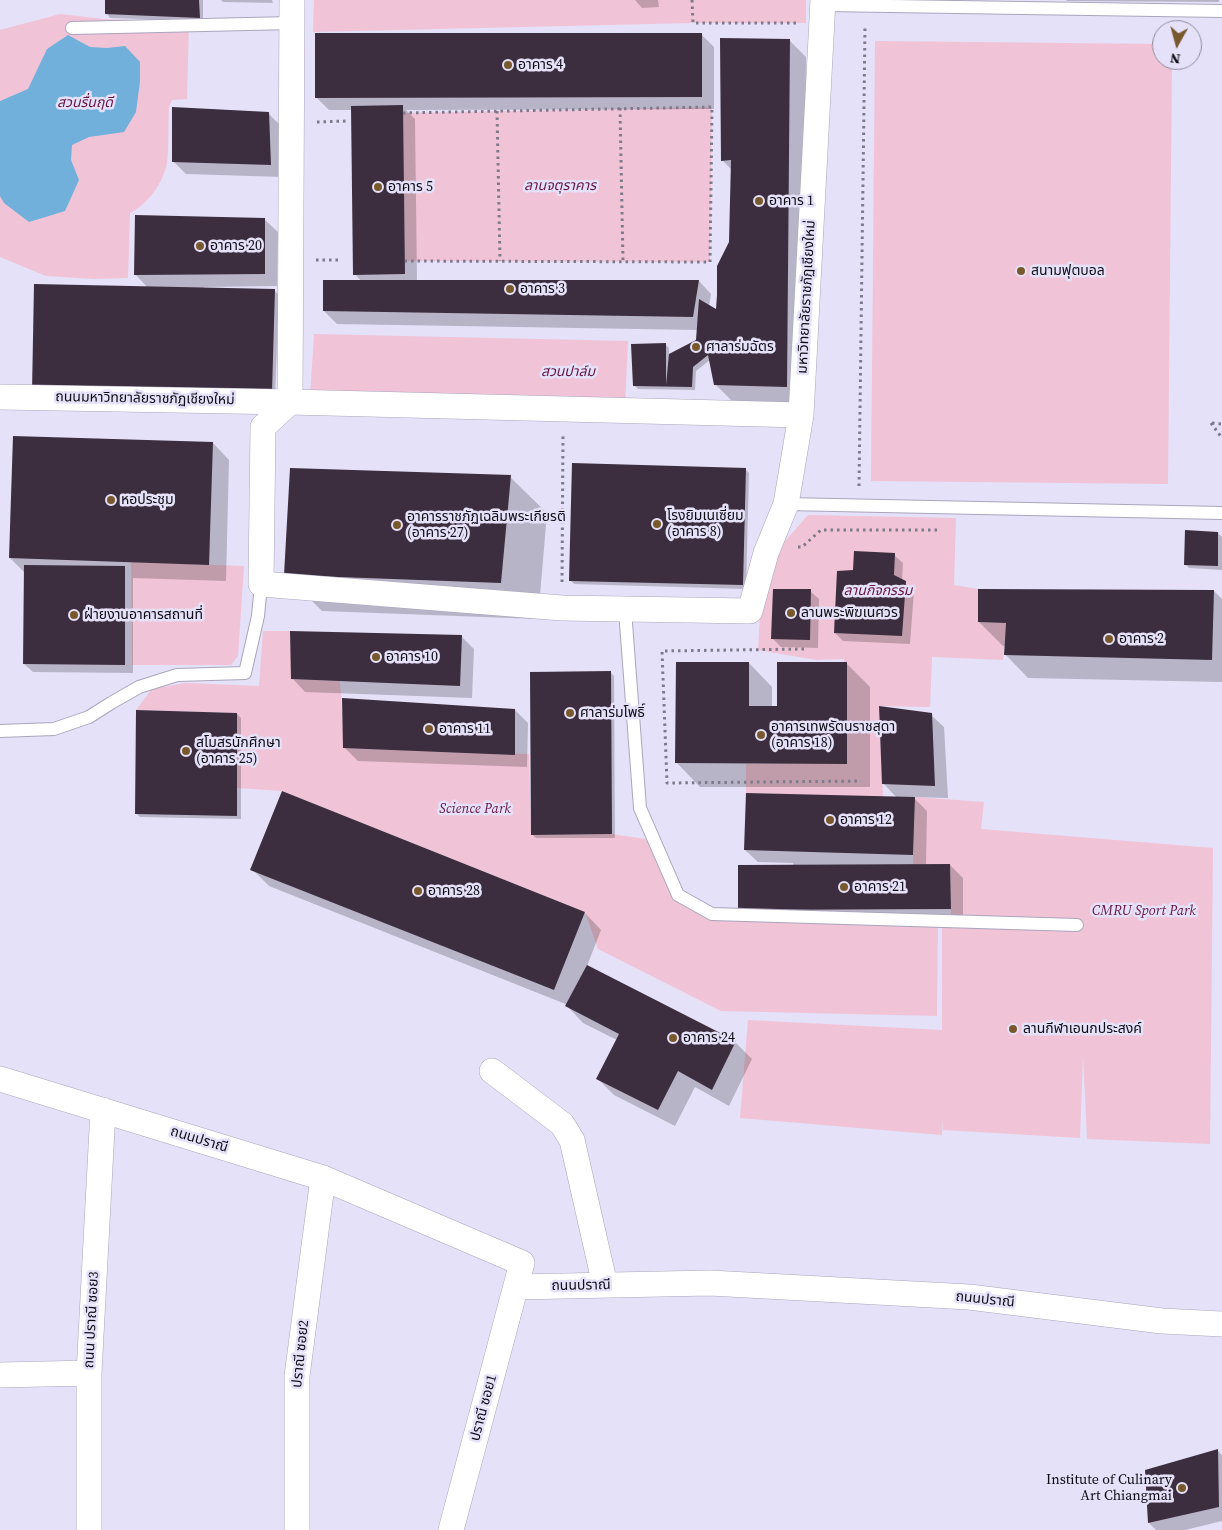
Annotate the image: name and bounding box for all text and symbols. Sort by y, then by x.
north arrow [1152,20,1202,70]
text: N [1169,48,1182,69]
place label: อาคาร 4 [518,57,563,73]
marker: อาคาร 4 [502,59,514,71]
park label: สวนรื่นฤดี [57,95,113,111]
park label: ลานจตุราคาร [524,178,596,194]
place label: อาคาร 5 [388,179,433,195]
marker: อาคาร 5 [372,181,384,193]
place label: อาคาร 1 [769,193,814,209]
marker: อาคาร 1 [753,195,765,207]
street label: มหาวิทยาลัยราชภัฏเชียงใหม่ [795,220,819,374]
place label: อาคาร 20 [210,238,262,254]
marker: อาคาร 20 [194,240,206,252]
place label: สนามฟุตบอล [1031,263,1105,279]
marker: สนามฟุตบอล [1015,265,1027,277]
place label: อาคาร 3 [520,281,565,297]
marker: อาคาร 3 [504,283,516,295]
place label: ศาลาร่มฉัตร [706,339,774,355]
marker: ศาลาร่มฉัตร [690,341,702,353]
park label: สวนปาล์ม [541,364,595,380]
street label: ถนนมหาวิทยาลัยราชภัฏเชียงใหม่ [55,389,235,409]
place label: หอประชุม [121,492,174,508]
marker: หอประชุม [105,494,117,506]
place label: โรงยิมเนเซี่ยม (อาคาร 8) [667,508,744,540]
place label: อาคารราชภัฏเฉลิมพระเกียรติ (อาคาร 27) [407,509,566,542]
marker: โรงยิมเนเซี่ยม (อาคาร 8) [651,518,663,530]
marker: อาคารราชภัฏเฉลิมพระเกียรติ (อาคาร 27) [391,519,403,531]
park label: ลานกิจกรรม [844,583,912,599]
place label: ลานพระพิฆเนศวร [801,605,898,621]
place label: ฝ่ายงานอาคารสถานที่ [84,607,203,623]
marker: ลานพระพิฆเนศวร [785,607,797,619]
marker: ฝ่ายงานอาคารสถานที่ [68,609,80,621]
place label: อาคาร 2 [1119,631,1164,647]
marker: อาคาร 2 [1103,633,1115,645]
place label: อาคาร 10 [386,649,438,665]
marker: อาคาร 10 [370,651,382,663]
place label: ศาลาร่มโพธิ์ [580,705,645,721]
marker: ศาลาร่มโพธิ์ [564,707,576,719]
place label: อาคารเทพรัตนราชสุดา (อาคาร 18) [771,719,895,752]
place label: อาคาร 11 [439,721,491,737]
marker: อาคาร 11 [423,723,435,735]
marker: อาคารเทพรัตนราชสุดา (อาคาร 18) [755,729,767,741]
place label: สโมสรนักศึกษา (อาคาร 25) [196,735,281,768]
marker: สโมสรนักศึกษา (อาคาร 25) [180,745,192,757]
park label: Science Park [439,801,511,817]
place label: อาคาร 12 [840,812,892,828]
marker: อาคาร 12 [824,814,836,826]
place label: อาคาร 21 [854,879,906,895]
marker: อาคาร 21 [838,881,850,893]
place label: อาคาร 28 [428,883,480,899]
marker: อาคาร 28 [412,885,424,897]
park label: CMRU Sport Park [1092,903,1196,919]
place label: ลานกีฬาเอนกประสงค์ [1023,1021,1142,1037]
marker: ลานกีฬาเอนกประสงค์ [1007,1023,1019,1035]
place label: อาคาร 24 [683,1030,735,1046]
marker: อาคาร 24 [667,1032,679,1044]
street label: ถนนปราณี [168,1123,230,1157]
street label: ถนน ปราณี ซอย3 [81,1271,103,1369]
street label: ถนนปราณี [551,1277,611,1295]
street label: ถนนปราณี [955,1289,1015,1311]
street label: ปราณี ซอย2 [289,1319,313,1389]
street label: ปราณี ซอย1 [467,1373,501,1443]
place label: Institute of Culinary Art Chiangmai [1046,1472,1172,1504]
marker: Institute of Culinary Art Chiangmai [1176,1482,1188,1494]

